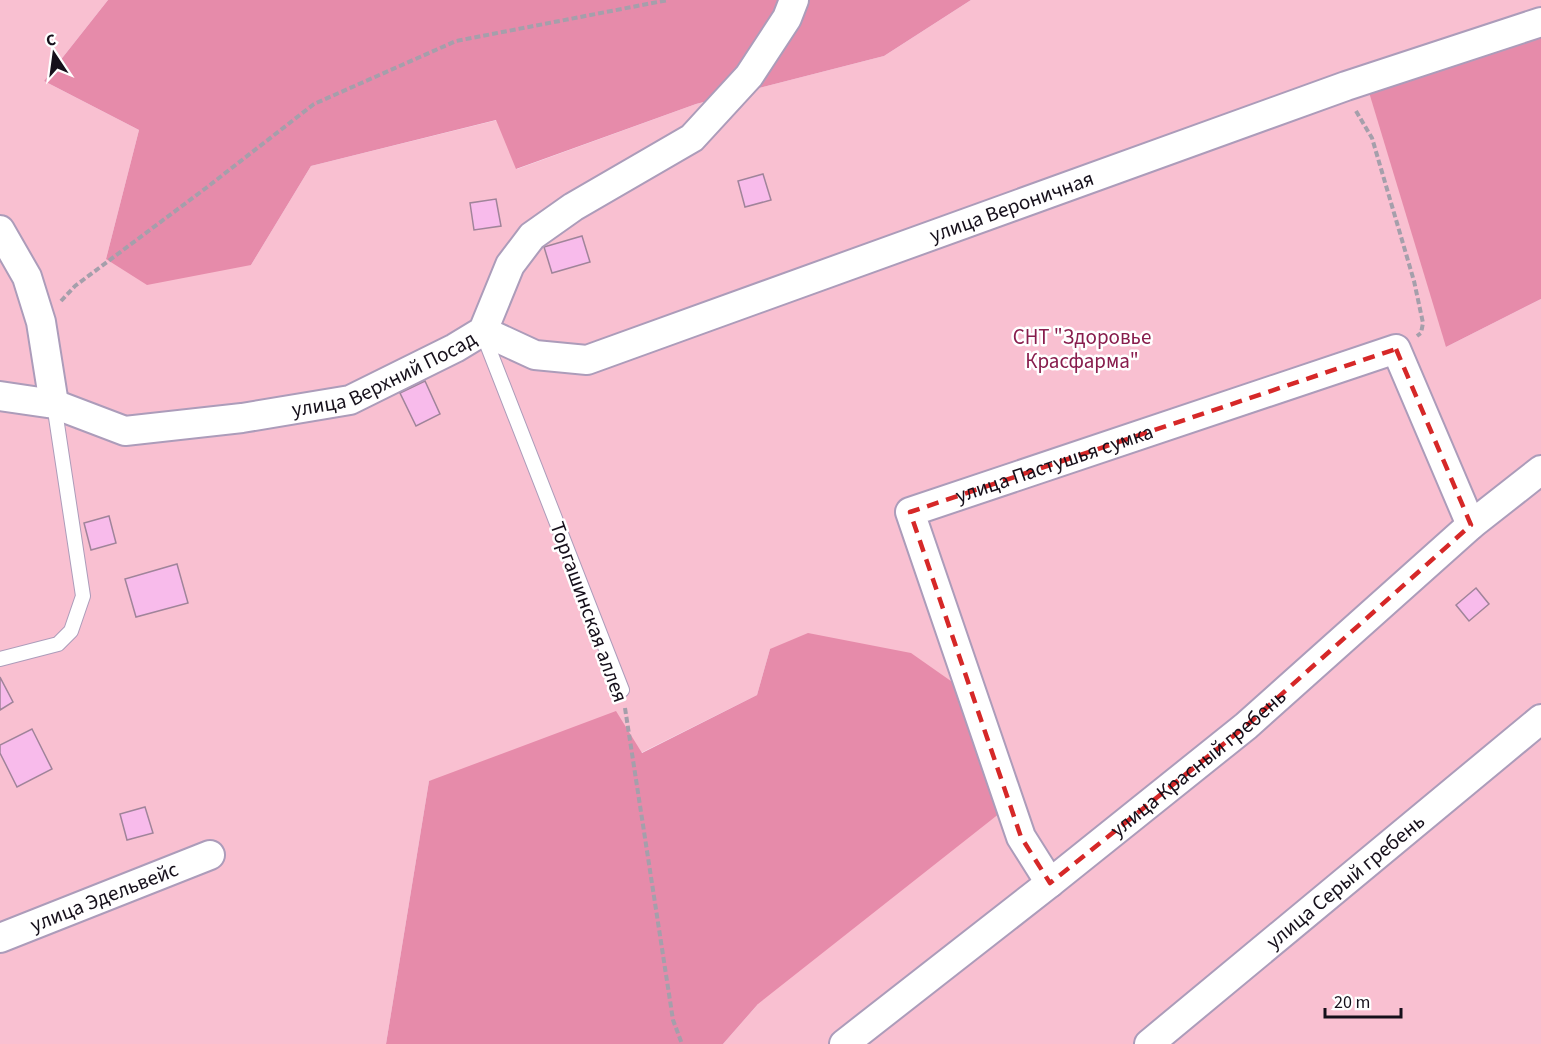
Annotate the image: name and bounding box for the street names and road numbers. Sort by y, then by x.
street label: улица Вероничная [925,163,1098,250]
street label: улица Верхний Посад [289,324,482,425]
street label: улица Пастушья сумка [952,417,1157,511]
street label: Торгашинская аллея [542,517,636,707]
street label: улица Красный гребень [1104,682,1293,844]
street label: улица Серый гребень [1259,806,1431,956]
street label: улица Эдельвейс [26,854,183,940]

